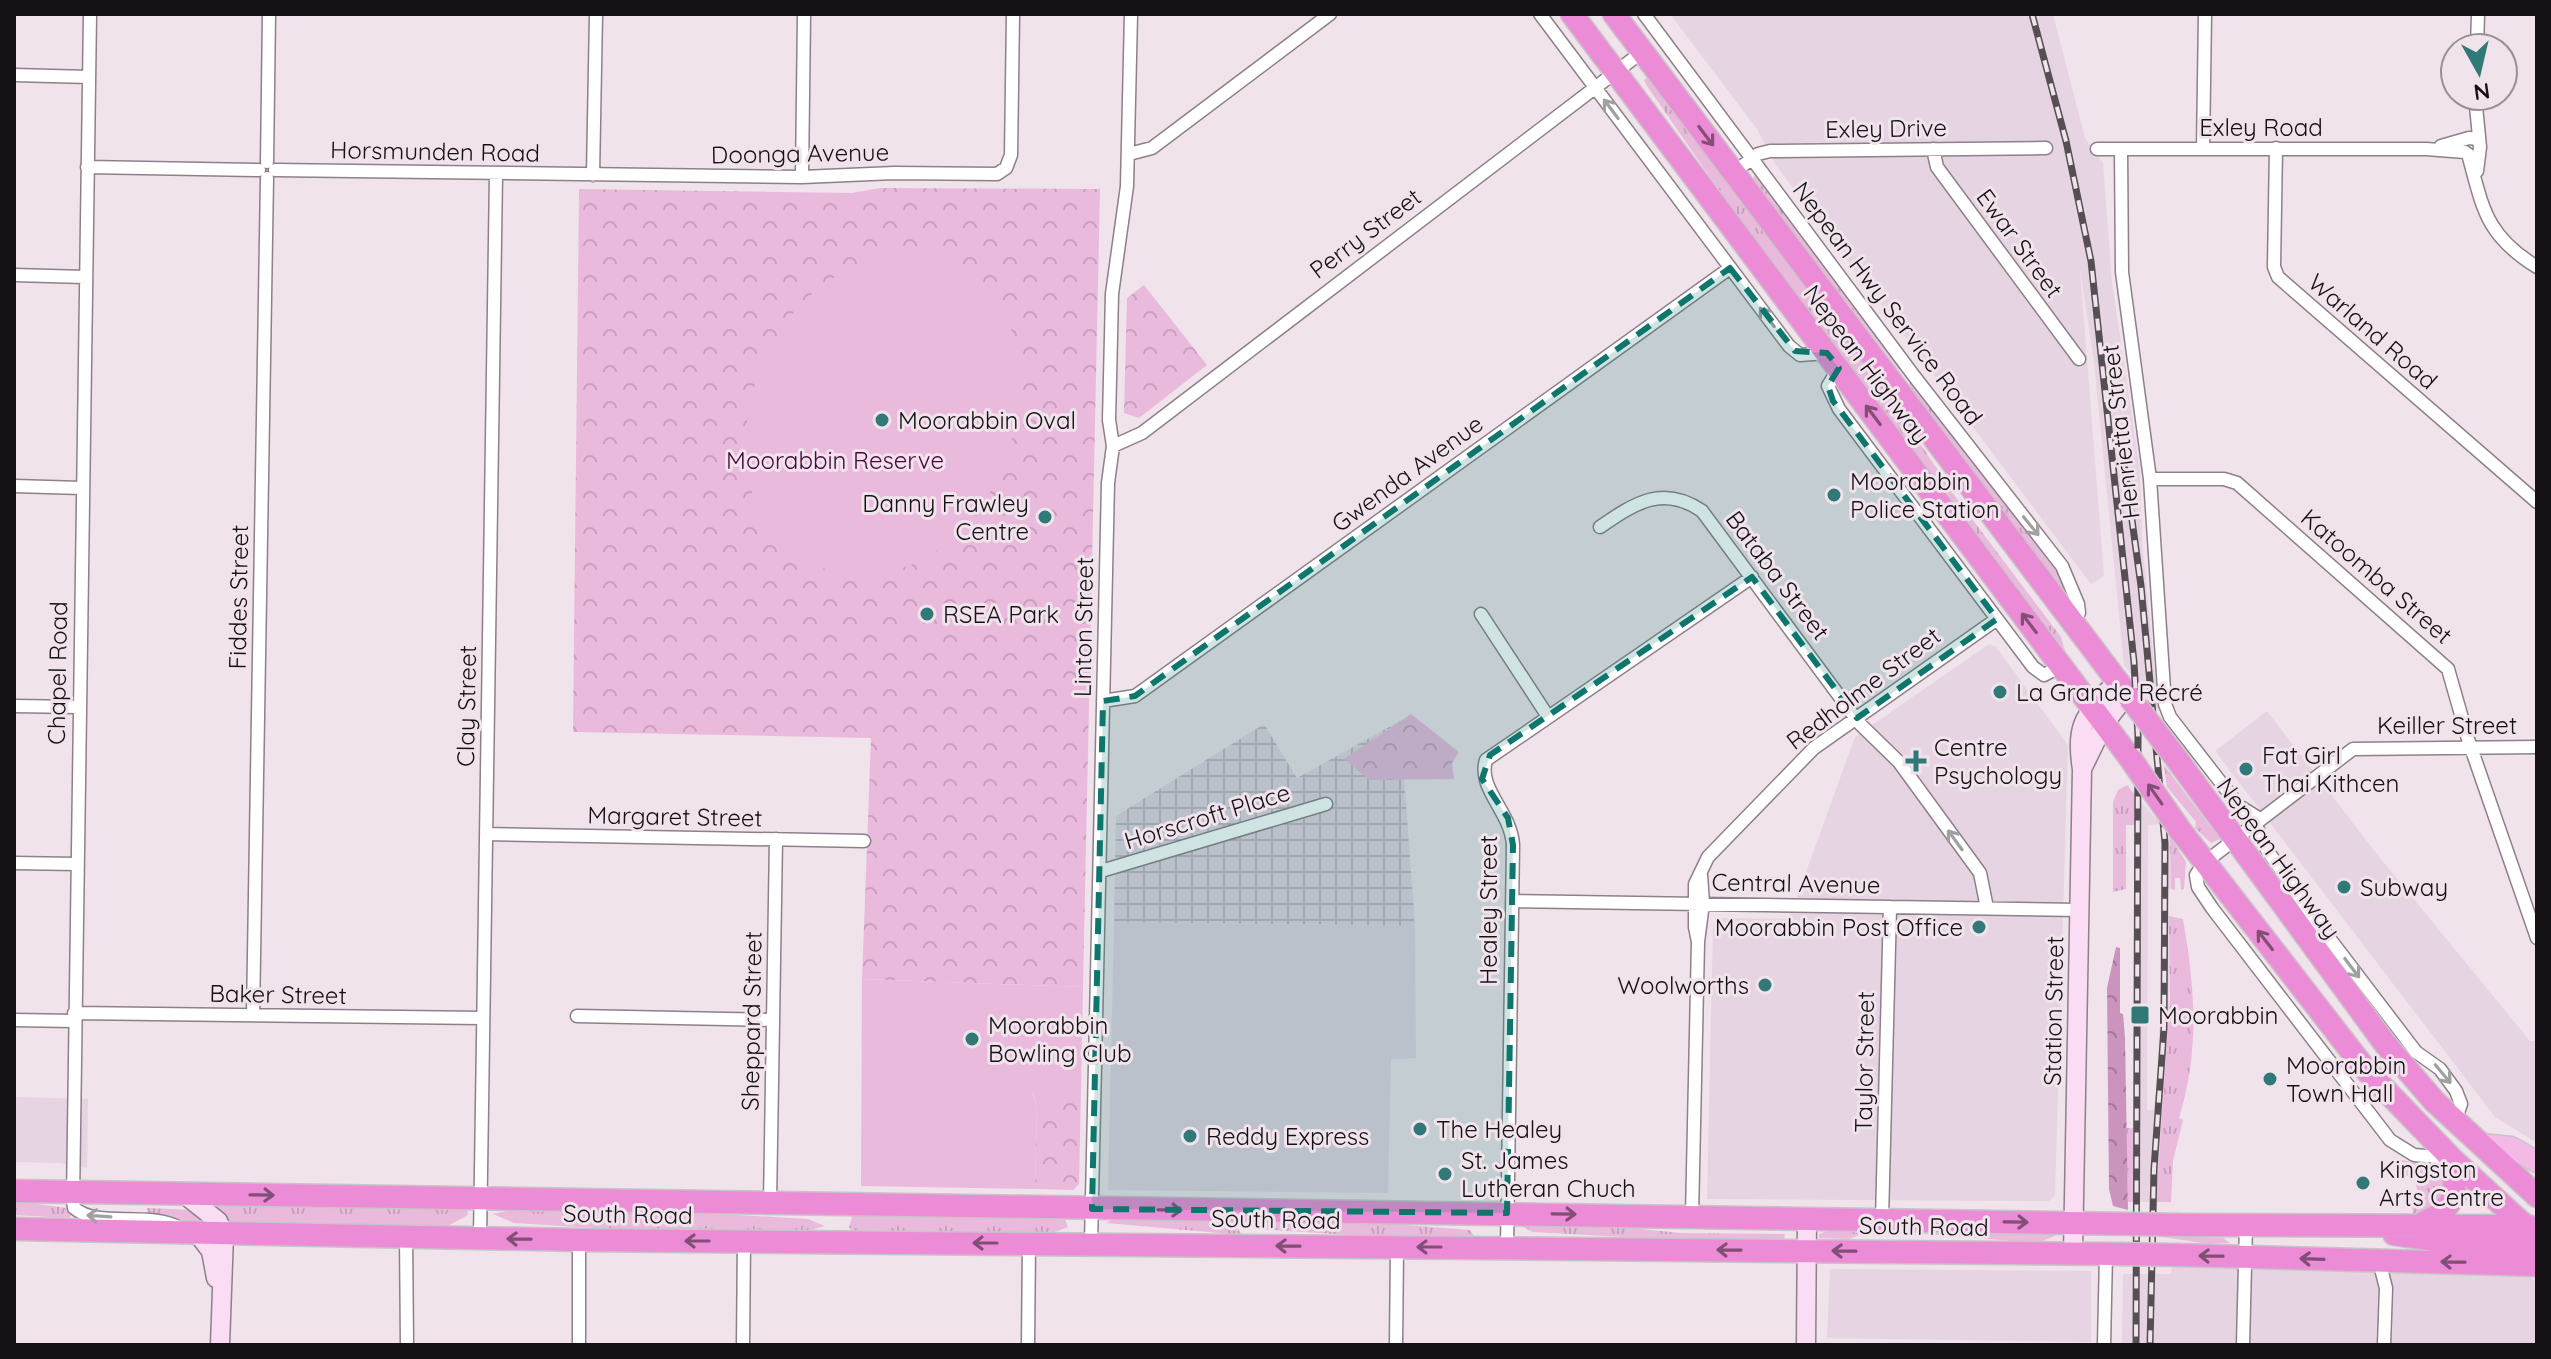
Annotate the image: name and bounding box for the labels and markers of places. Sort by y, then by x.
place label: Moorabbin Oval [898,405,1076,435]
marker: Moorabbin Oval [873,411,891,429]
place label: Moorabbin Police Station [1850,466,2000,524]
marker: Moorabbin Police Station [1825,486,1843,504]
place label: Danny Frawley Centre [862,488,1029,546]
marker: Danny Frawley Centre [1036,508,1054,526]
place label: RSEA Park [943,599,1059,629]
marker: RSEA Park [918,605,936,623]
place label: La Grande Récré [2016,677,2203,707]
marker: La Grande Récré [1991,683,2009,701]
place label: Centre Psychology [1934,732,2062,790]
place label: Fat Girl Thai Kithcen [2262,740,2399,798]
marker: Centre Psychology [1905,750,1927,772]
marker: Fat Girl Thai Kithcen [2237,760,2255,778]
place label: Subway [2360,872,2448,902]
marker: Subway [2335,878,2353,896]
place label: Moorabbin Post Office [1715,912,1963,942]
marker: Moorabbin Post Office [1970,918,1988,936]
place label: Woolworths [1617,970,1749,1000]
marker: Woolworths [1756,976,1774,994]
place label: Moorabbin [2158,1000,2278,1030]
marker: Moorabbin [2129,1004,2151,1026]
place label: Moorabbin Bowling Club [988,1010,1131,1068]
marker: Moorabbin Bowling Club [963,1030,981,1048]
place label: Moorabbin Town Hall [2286,1050,2406,1108]
marker: Moorabbin Town Hall [2261,1070,2279,1088]
place label: The Healey [1436,1114,1562,1144]
marker: The Healey [1411,1120,1429,1138]
place label: Reddy Express [1206,1121,1369,1151]
marker: Reddy Express [1181,1127,1199,1145]
place label: St. James Lutheran Chuch [1461,1145,1636,1203]
place label: Kingston Arts Centre [2379,1154,2504,1212]
marker: St. James Lutheran Chuch [1436,1165,1454,1183]
marker: Kingston Arts Centre [2354,1174,2372,1192]

